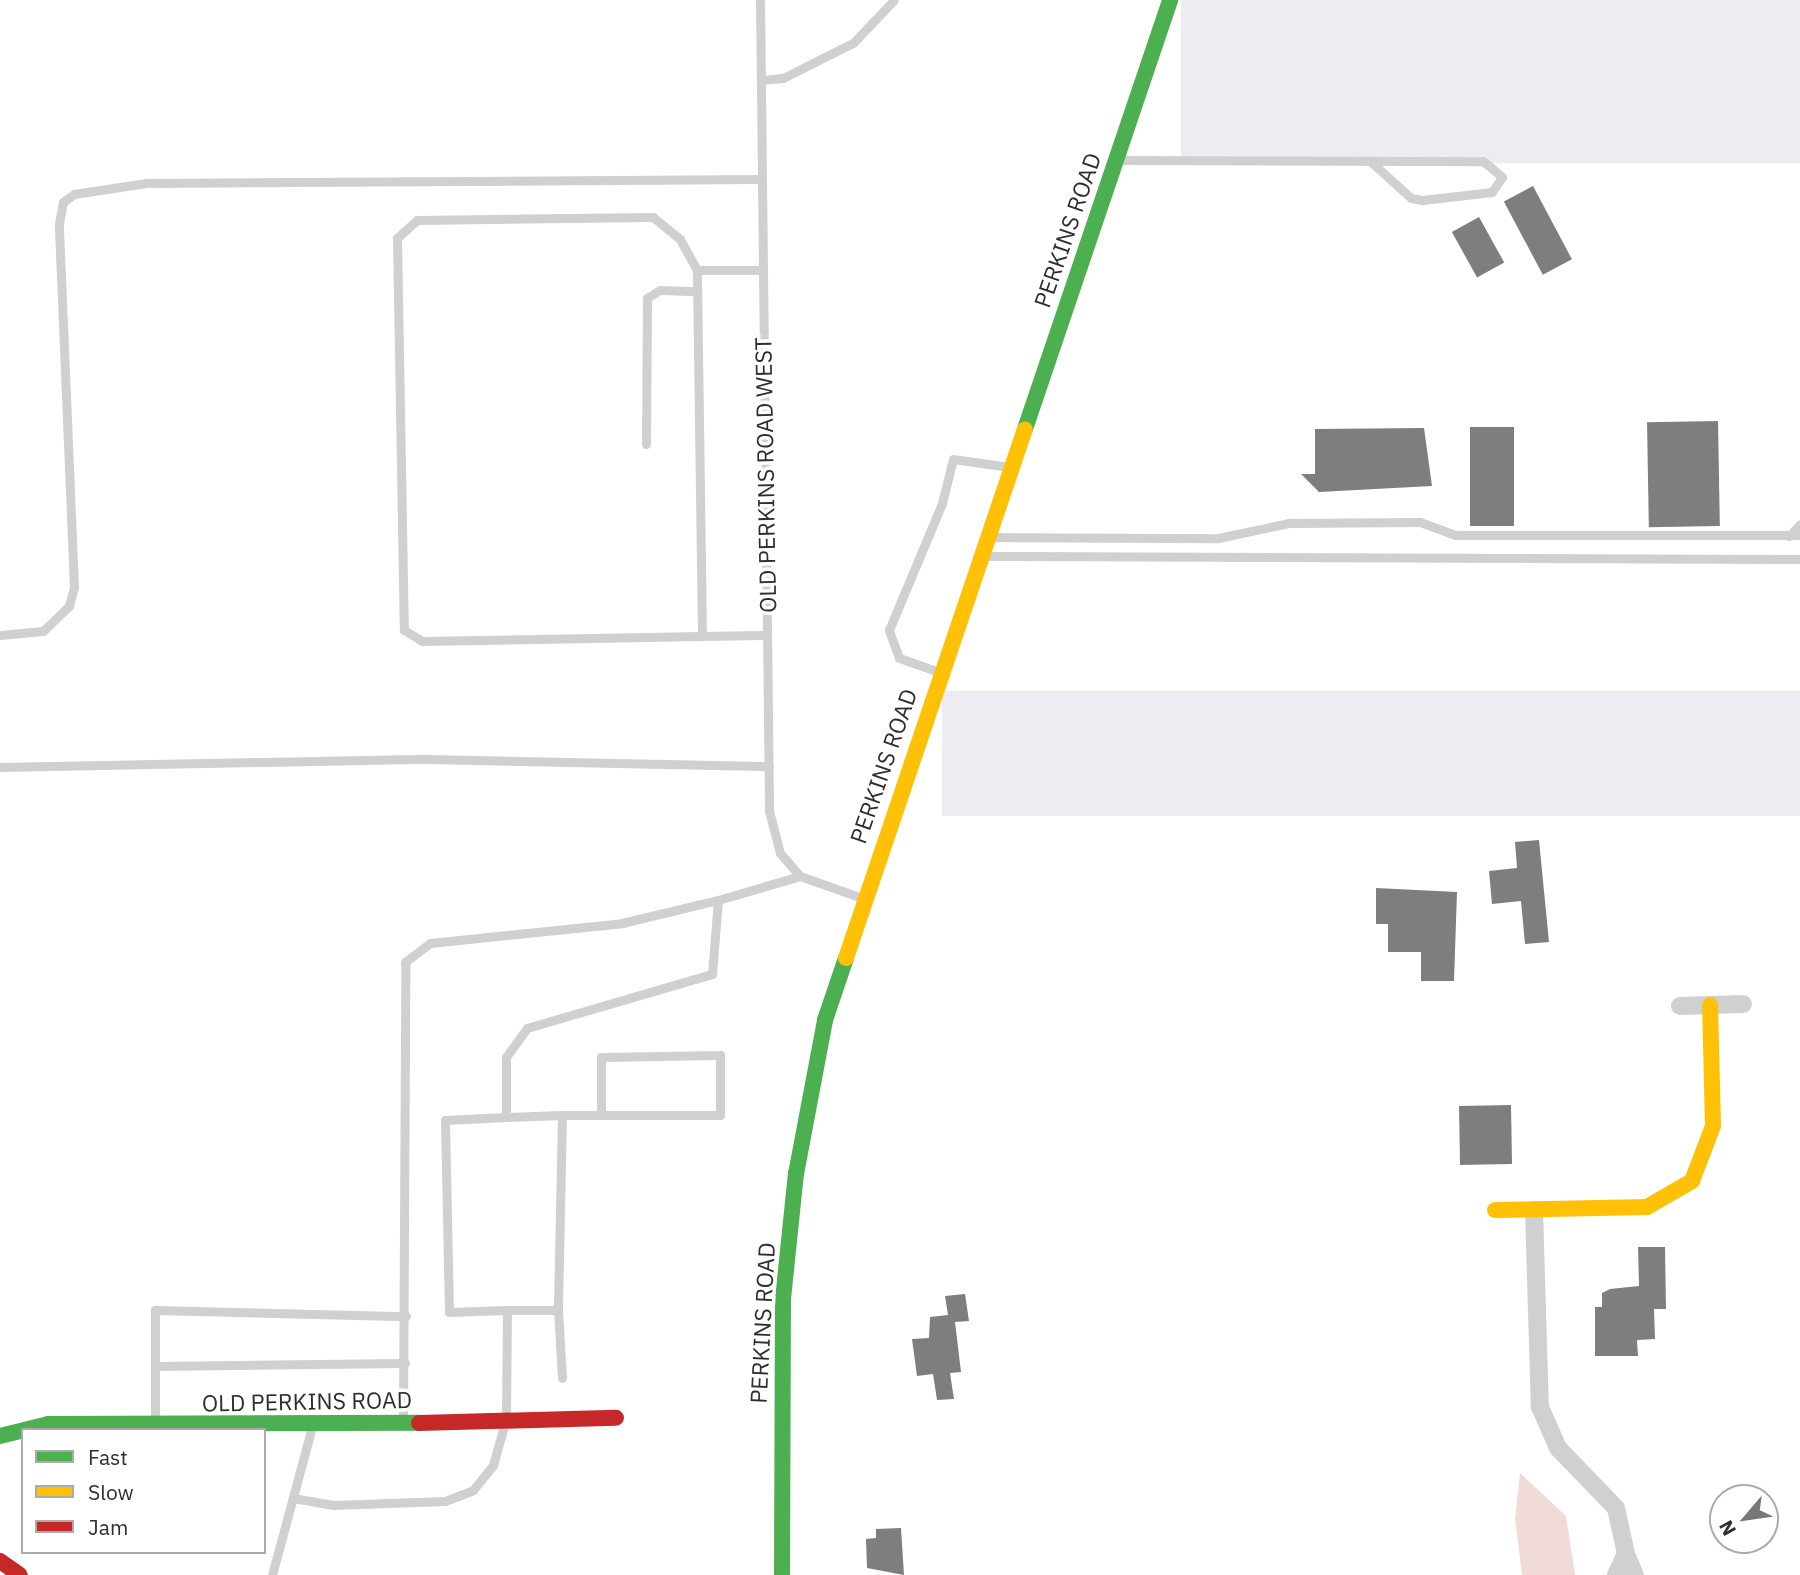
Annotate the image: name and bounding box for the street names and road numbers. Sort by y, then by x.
street label: PERKINS ROAD [1028,149,1106,311]
street label: OLD PERKINS ROAD WEST [749,337,781,613]
street label: PERKINS ROAD [844,685,922,847]
street label: PERKINS ROAD [744,1242,780,1404]
street label: OLD PERKINS ROAD [202,1385,412,1417]

